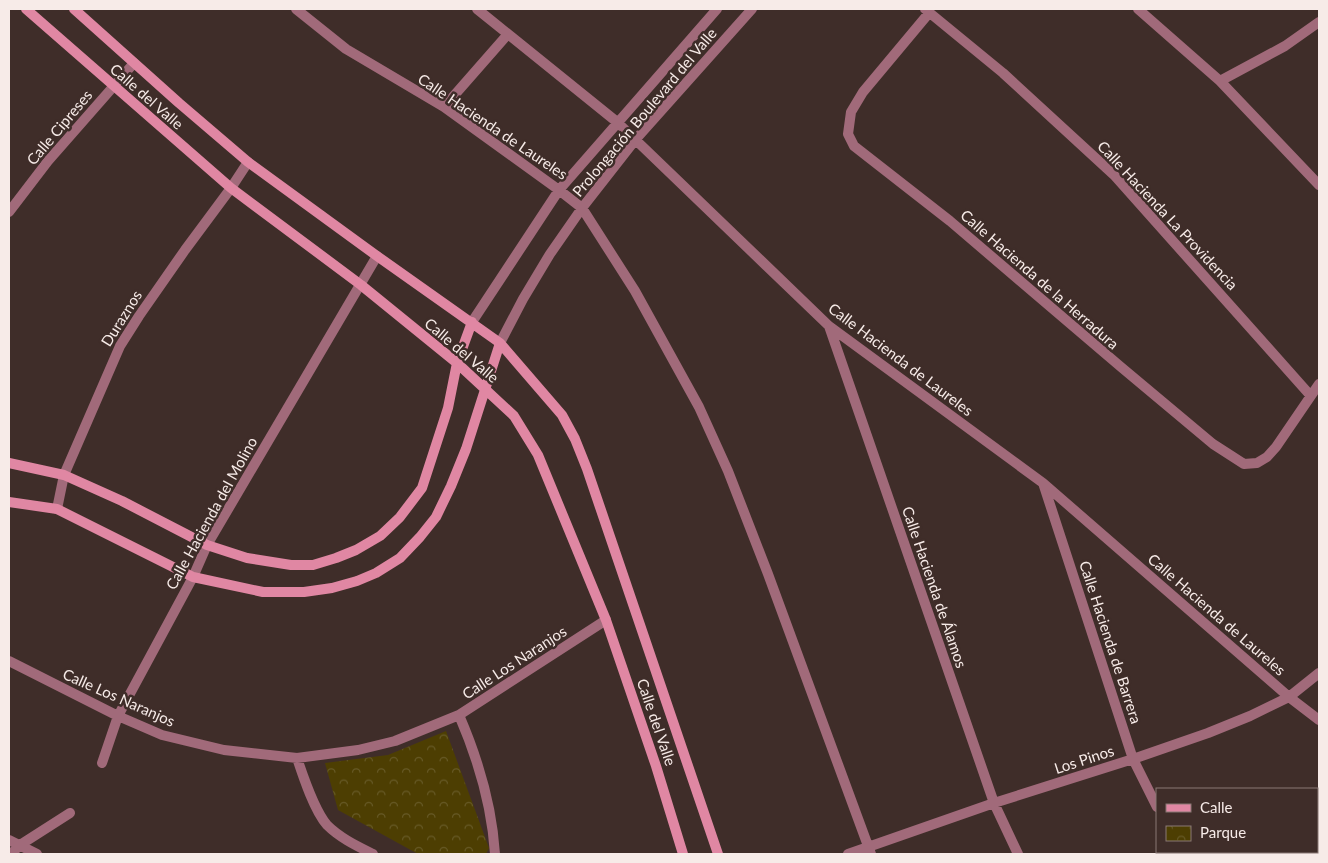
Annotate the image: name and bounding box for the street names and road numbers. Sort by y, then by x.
street label: Prolongación Boulevard del Valle [568,24,720,200]
street label: Calle del Valle [107,59,187,133]
street label: Calle Hacienda de Laureles [415,69,571,183]
street label: Calle Cipreses [22,86,96,168]
street label: Calle Hacienda La Providencia [1094,137,1242,293]
street label: Calle Hacienda de la Herradura [957,205,1123,353]
street label: Duraznos [97,287,145,349]
street label: Calle Hacienda de Laureles [825,299,977,419]
street label: Calle del Valle [421,314,503,386]
street label: Calle Hacienda del Molino [162,434,260,592]
street label: Calle Hacienda de Álamos [899,504,971,670]
street label: Calle Hacienda de Laureles [1145,549,1289,679]
street label: Calle Hacienda de Barrera [1076,558,1146,726]
street label: Calle Los Naranjos [458,622,570,702]
street label: Calle Los Naranjos [60,664,178,730]
street label: Calle del Valle [634,676,680,768]
street label: Los Pinos [1052,741,1116,777]

